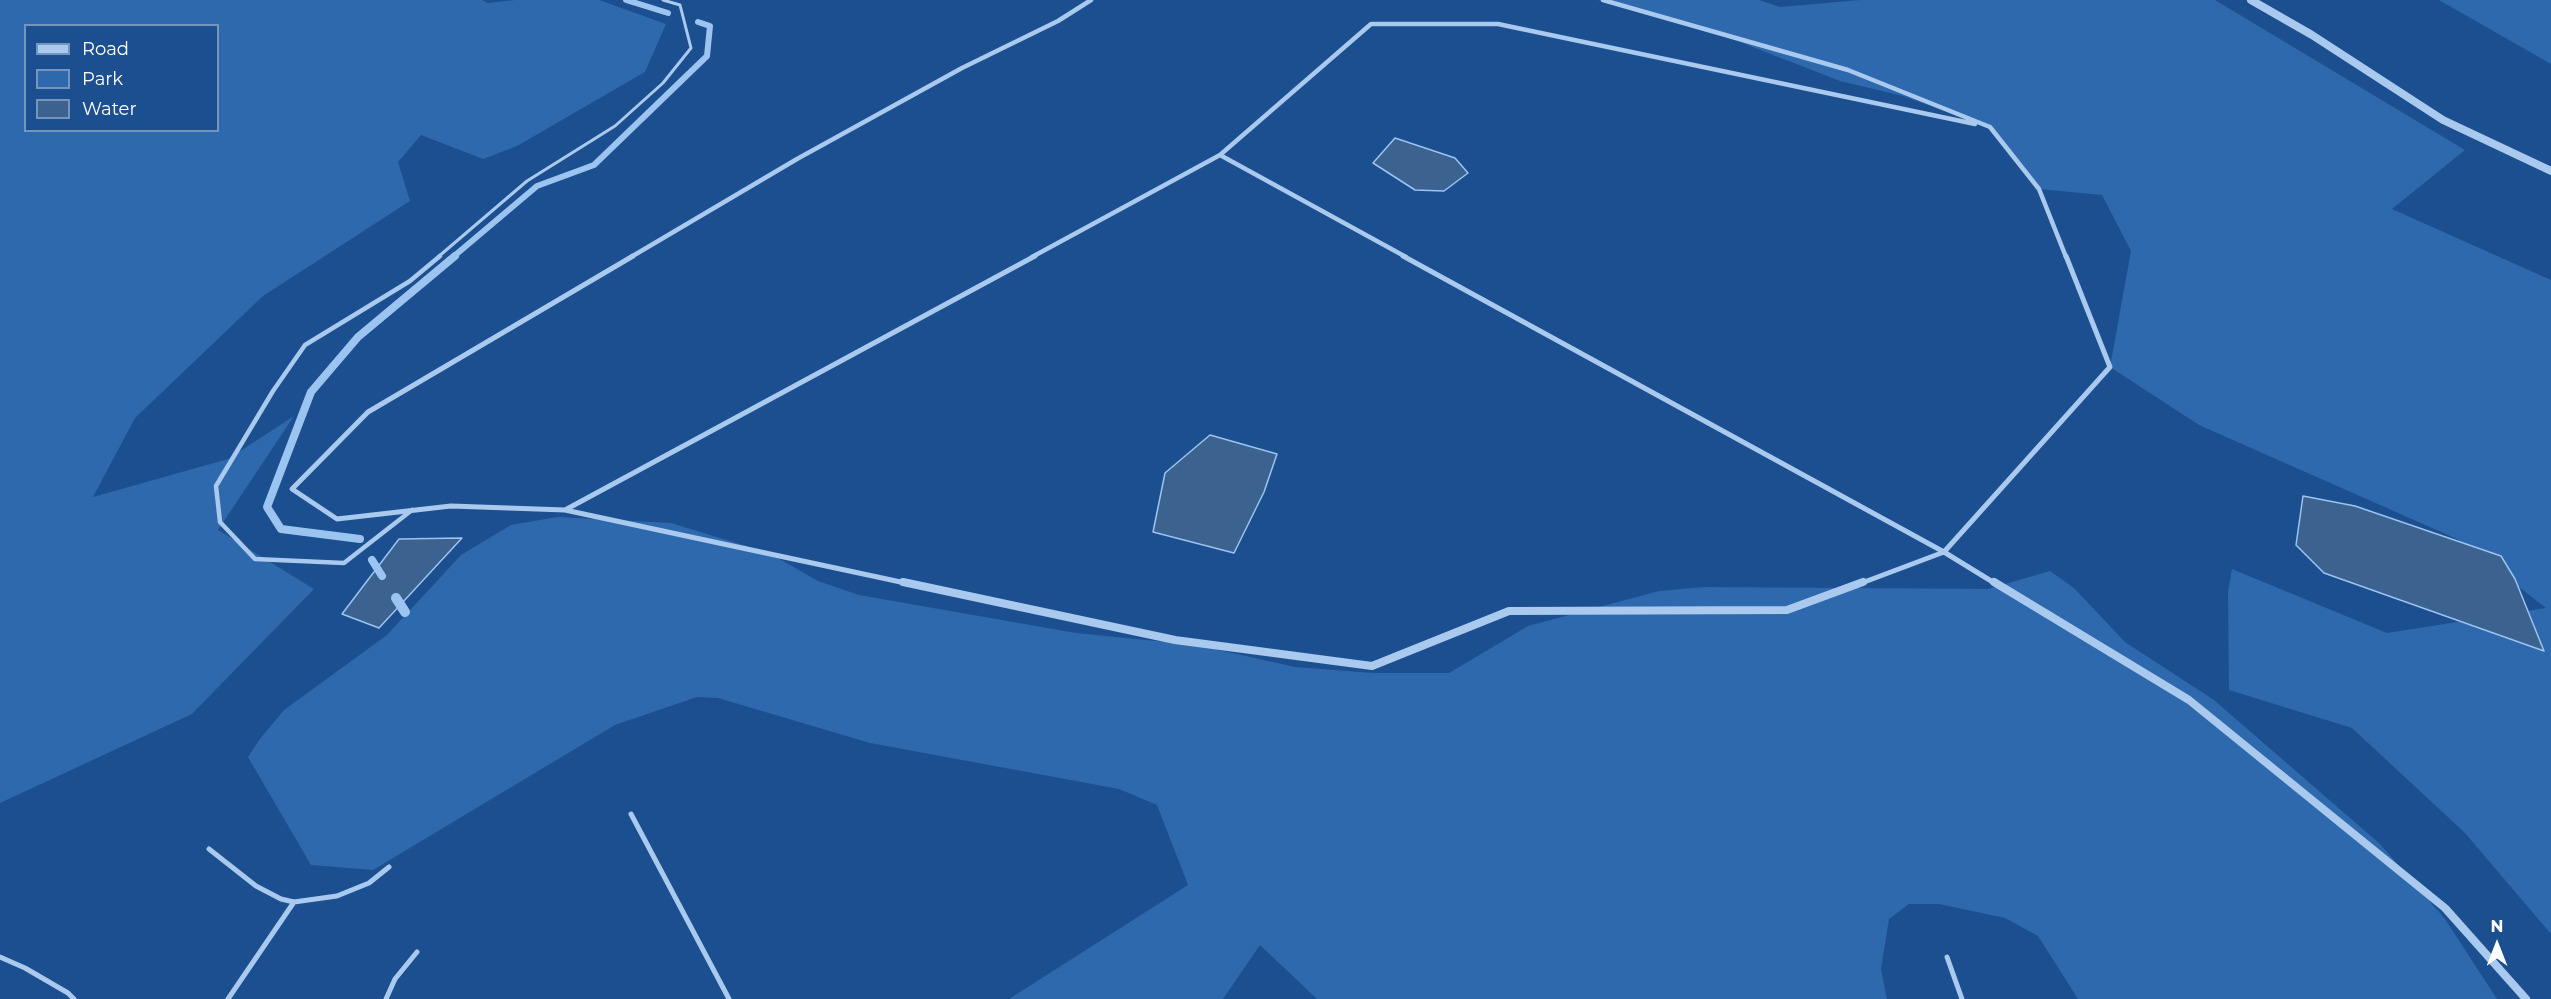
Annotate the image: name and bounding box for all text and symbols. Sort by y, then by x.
legend [24,24,219,132]
text: Road [82,38,129,60]
text: Park [82,68,123,90]
text: Water [82,98,137,120]
north arrow [2467,915,2527,975]
text: N [2491,917,2503,936]

